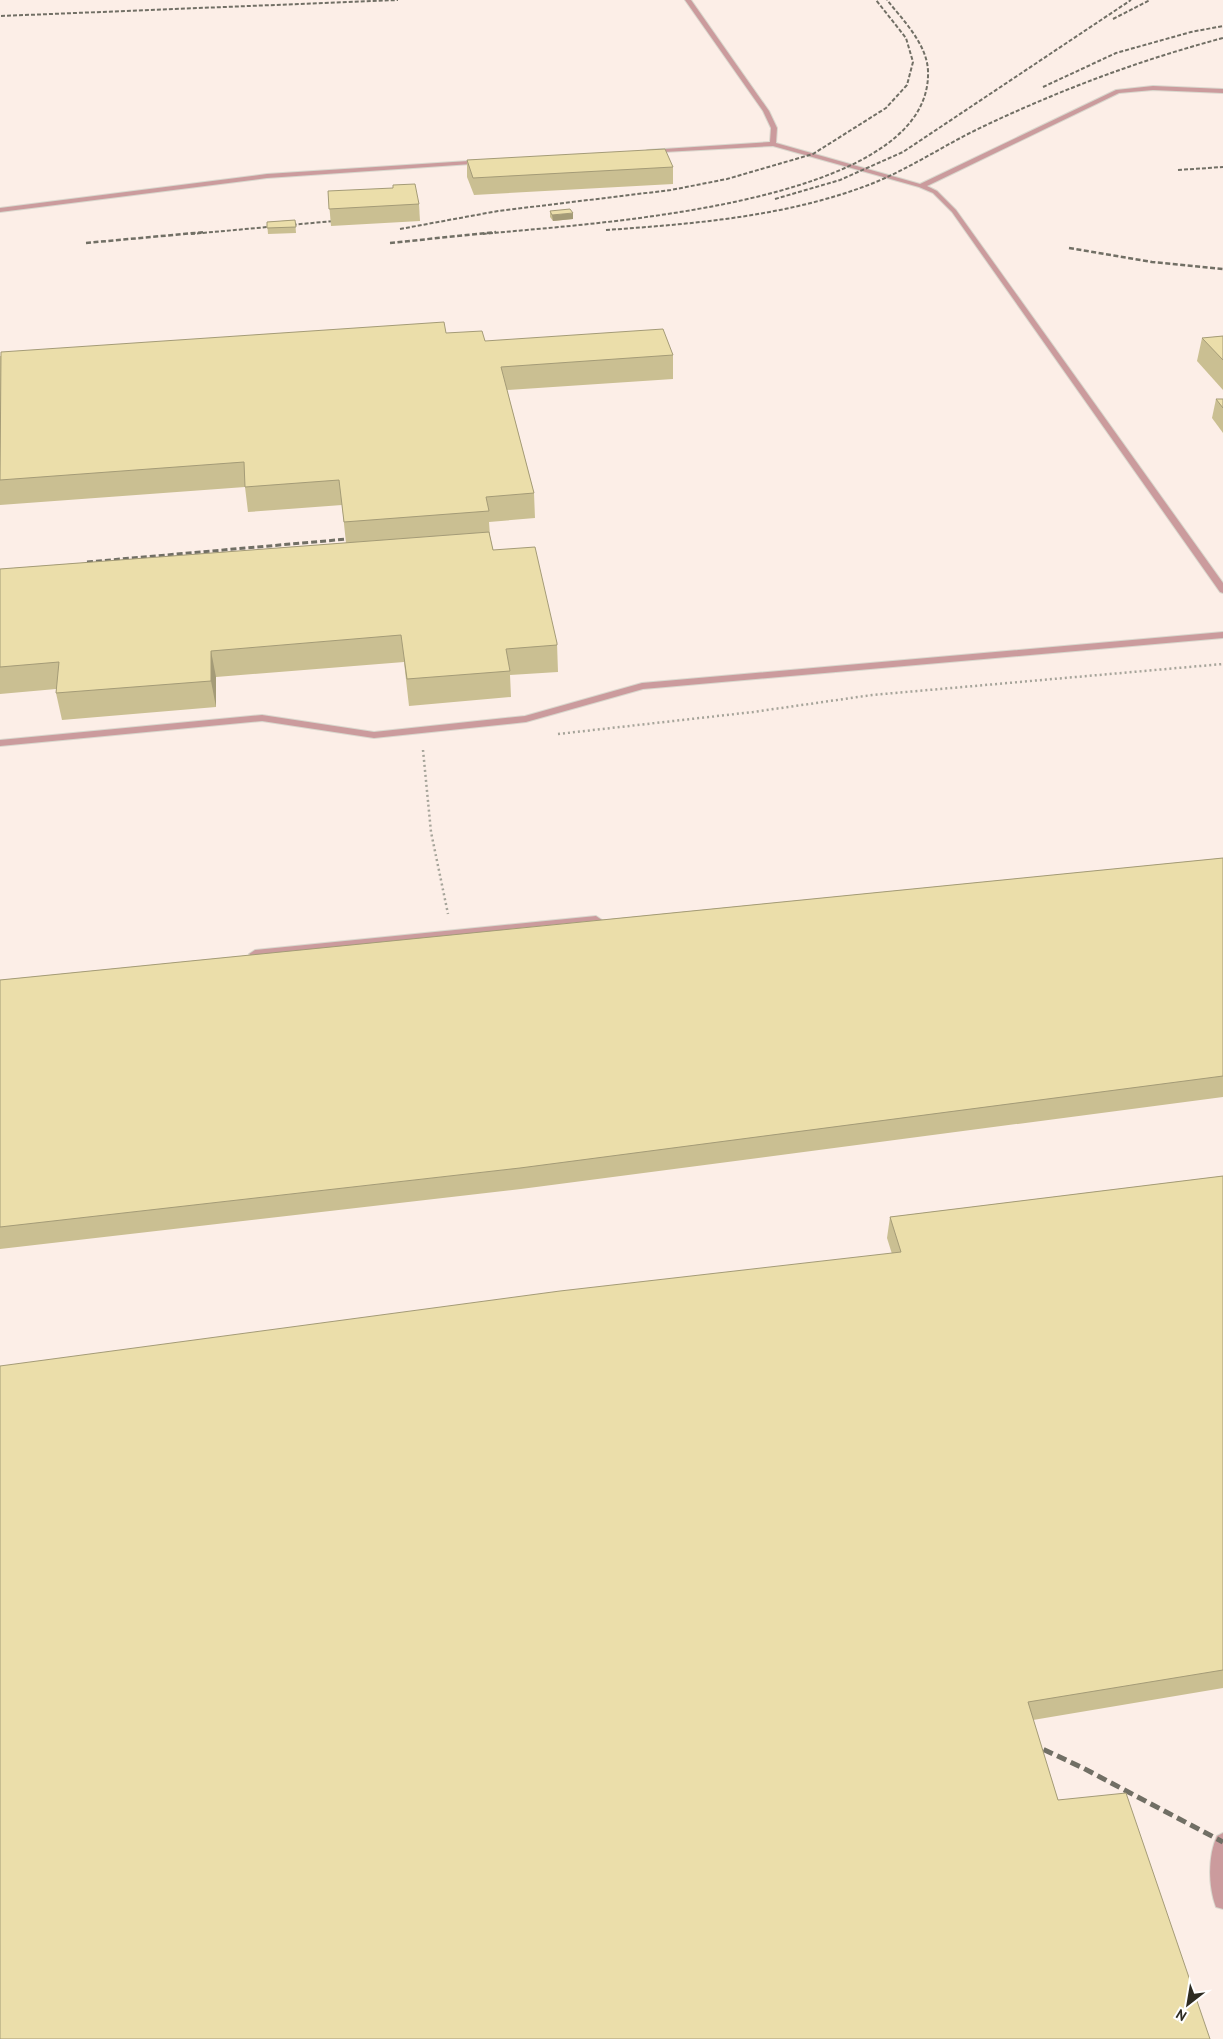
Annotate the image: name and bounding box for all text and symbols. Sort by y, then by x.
north arrow [1163,1979,1213,2029]
text: N [1173,2005,1190,2025]

